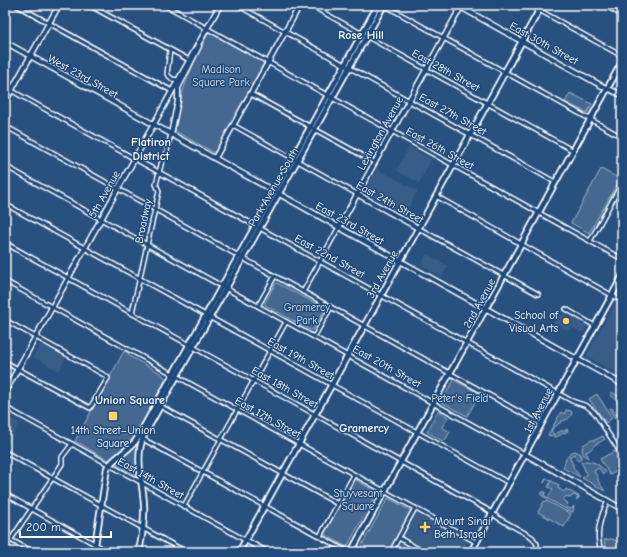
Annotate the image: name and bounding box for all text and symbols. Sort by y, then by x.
street label: East 30th Street [507,19,581,68]
district label: Rose Hill [338,28,384,42]
street label: East 28th Street [410,46,483,95]
street label: West 23rd Street [45,52,121,101]
park label: Madison Square Park [192,63,250,89]
street label: East 27th Street [417,91,489,139]
street label: Lexington Avenue [355,94,406,172]
street label: East 26th Street [404,124,477,173]
district label: Flatiron District [131,135,171,163]
street label: Park Avenue South [246,146,301,229]
street label: 5th Avenue [86,168,123,220]
street label: East 24th Street [354,179,426,227]
street label: Broadway [132,198,155,245]
street label: East 23rd Street [313,199,387,248]
street label: East 22nd Street [292,232,368,282]
street label: 3rd Avenue [364,248,401,300]
street label: 2nd Avenue [460,276,499,330]
park label: Gramercy Park [284,301,330,327]
place label: School of Visual Arts [509,309,559,335]
marker: School of Visual Arts [561,316,571,326]
street label: East 19th Street [265,335,337,383]
street label: East 20th Street [350,342,424,391]
street label: East 18th Street [249,364,321,411]
street label: 1st Avenue [521,385,556,435]
park label: Peter's Field [432,392,489,405]
district label: Union Square [95,393,165,407]
street label: East 17th Street [232,394,304,441]
marker: 14th Street–Union Square [107,410,119,422]
district label: Gramercy [339,421,390,435]
place label: 14th Street–Union Square [71,424,155,450]
street label: East 14th Street [115,455,187,502]
park label: Stuyvesant Square [333,487,383,513]
scale bar [20,513,111,539]
place label: Mount Sinai Beth Israel [434,515,490,541]
text: 200 m [26,520,61,534]
marker: Mount Sinai Beth Israel [419,521,431,533]

